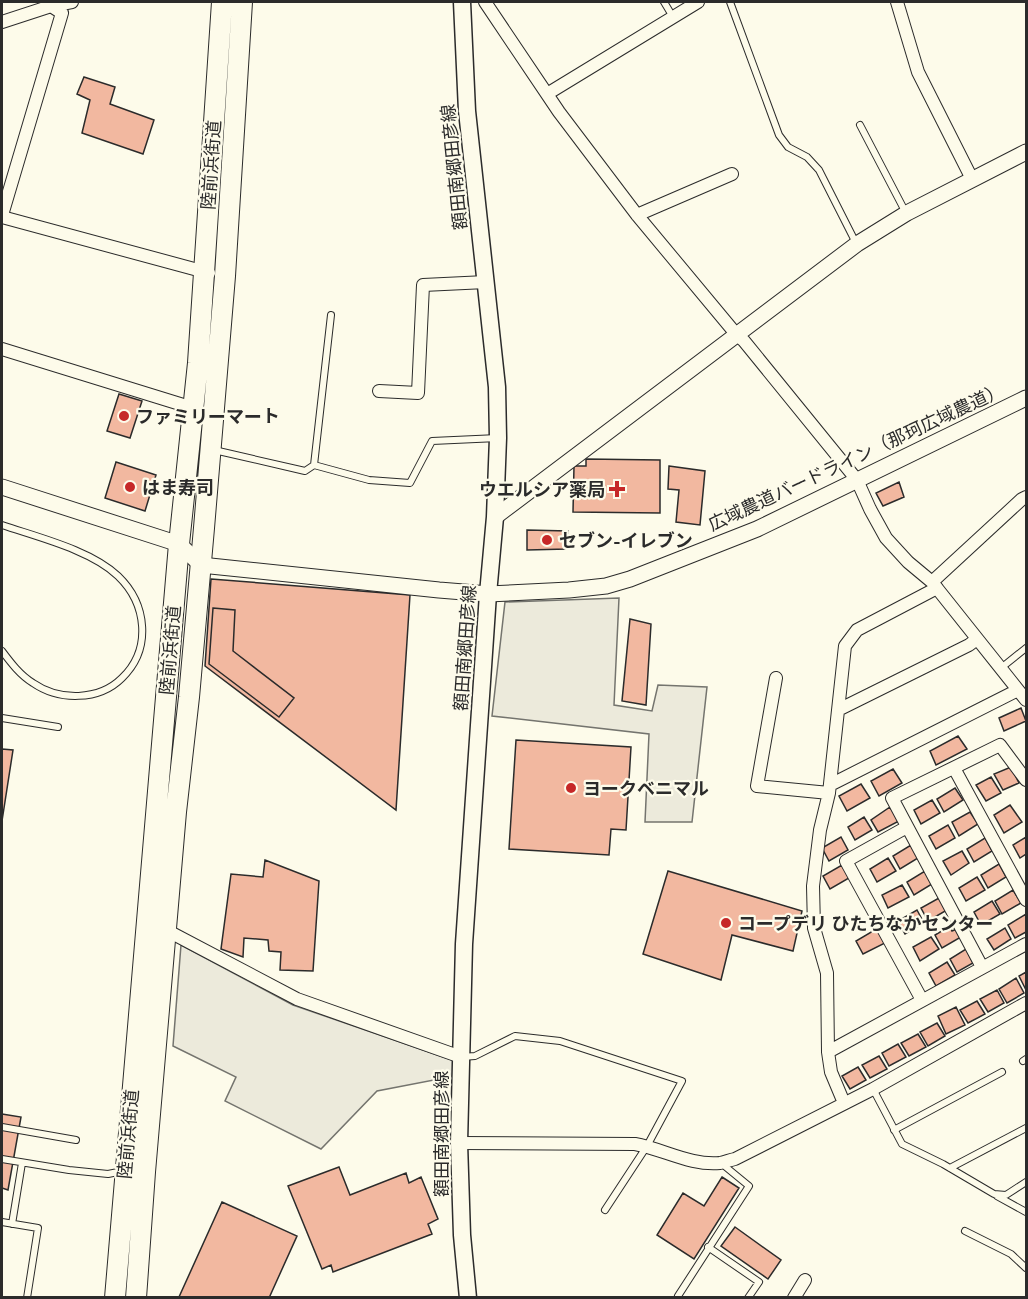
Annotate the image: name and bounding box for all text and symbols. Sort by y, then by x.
street label: 額田南郷田彦線 [436,103,472,231]
street label: 陸前浜街道 [196,119,226,211]
street label: 広域農道バードライン（那珂広域農道） [704,378,1008,536]
place label: ファミリーマート [136,405,280,428]
marker: ファミリーマート [117,409,131,423]
place label: はま寿司 [142,476,214,499]
place label: ウエルシア薬局 [479,478,605,501]
marker: はま寿司 [123,480,137,494]
marker: ウエルシア薬局 [610,482,624,496]
place label: セブン-イレブン [559,529,693,552]
marker: セブン-イレブン [540,533,554,547]
street label: 額田南郷田彦線 [449,584,481,712]
street label: 陸前浜街道 [155,604,185,696]
place label: ヨークベニマル [583,777,709,800]
marker: ヨークベニマル [564,781,578,795]
place label: コープデリ ひたちなかセンター [738,912,994,935]
marker: コープデリ ひたちなかセンター [719,916,733,930]
street label: 額田南郷田彦線 [430,1071,453,1197]
street label: 陸前浜街道 [113,1088,143,1180]

